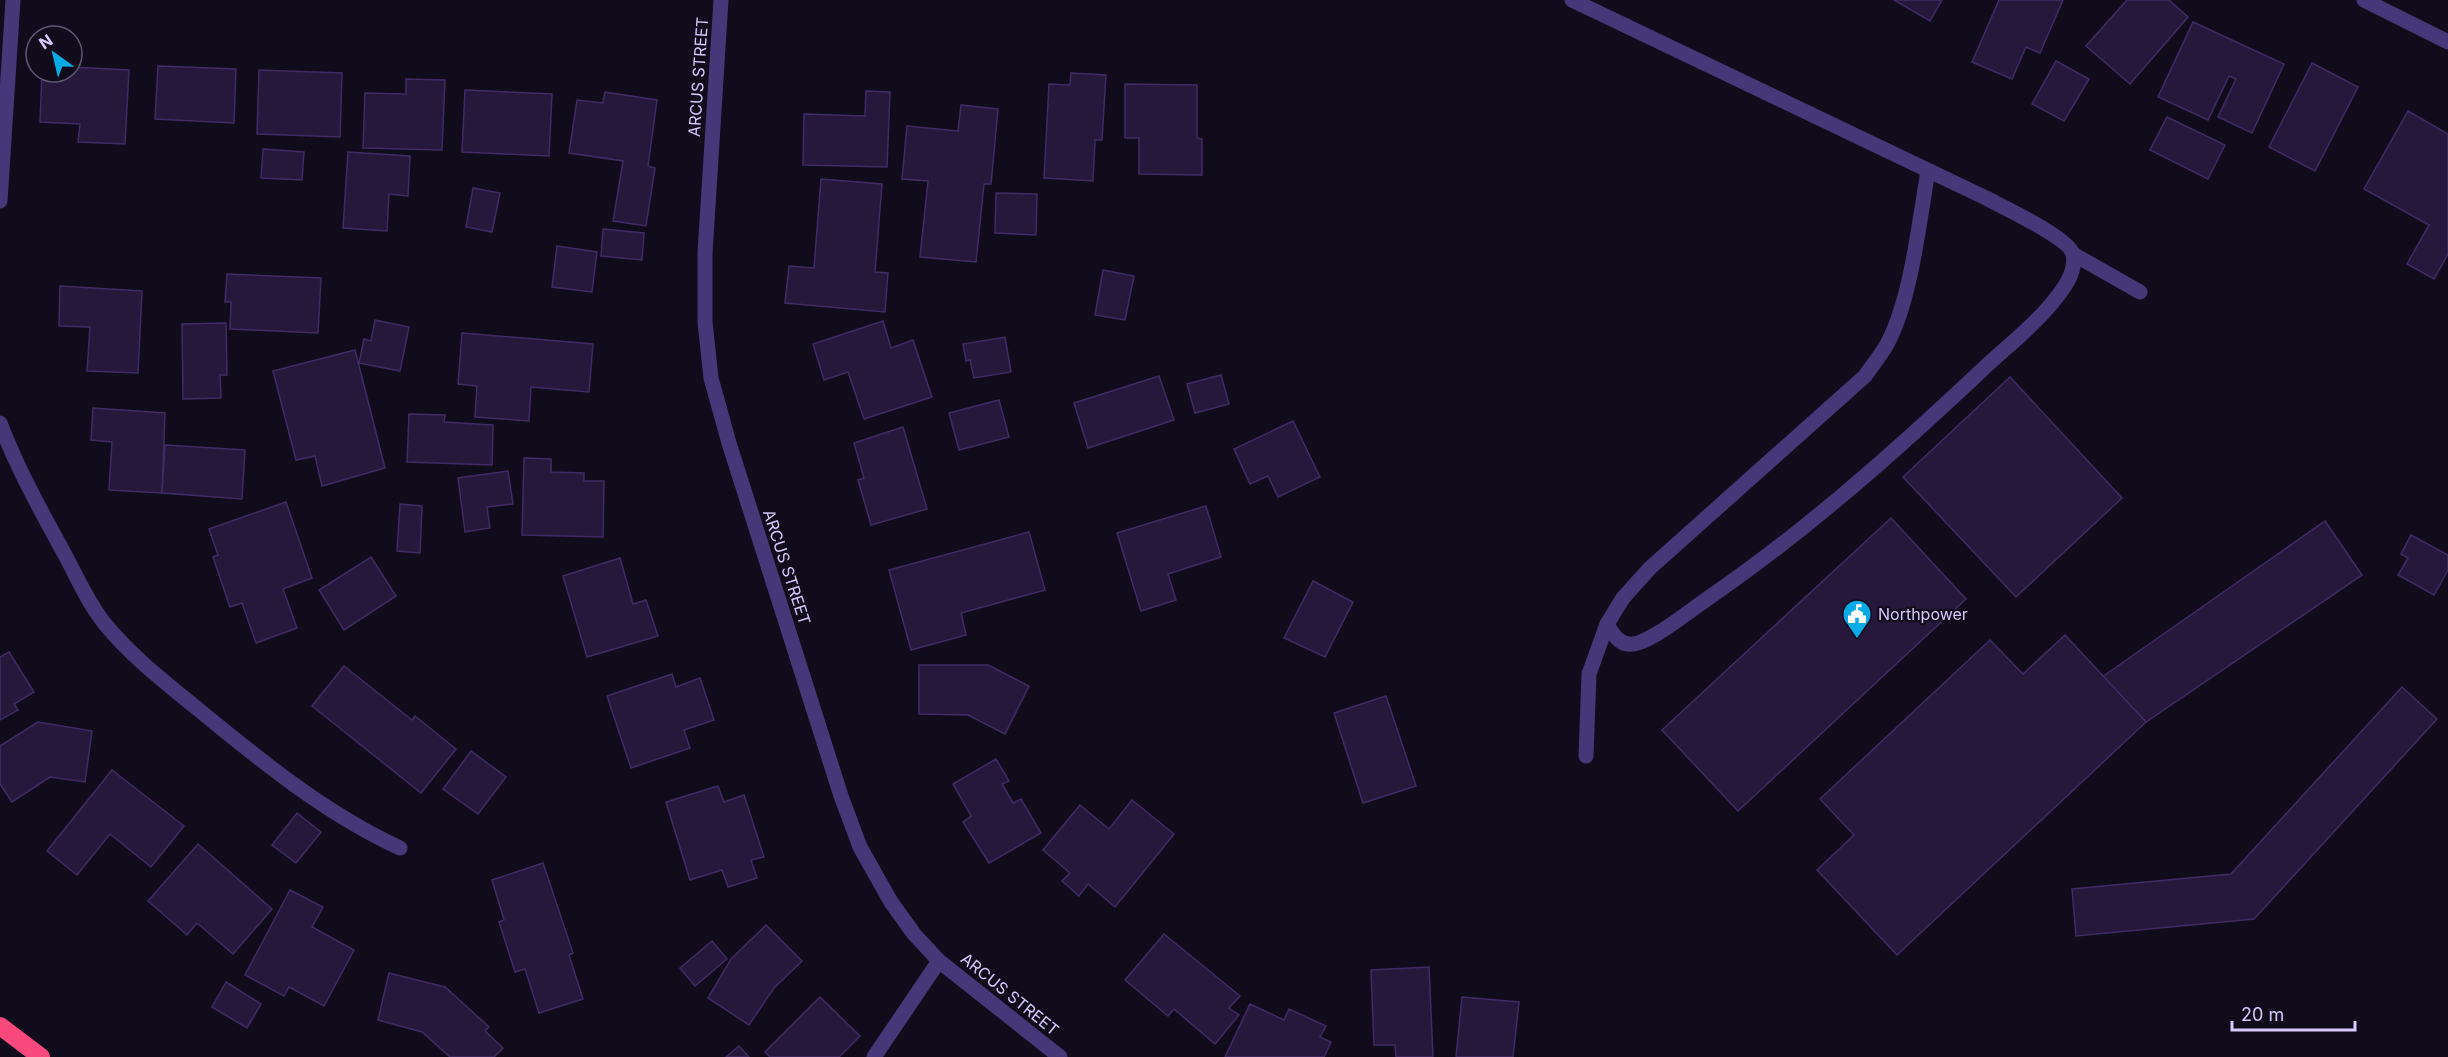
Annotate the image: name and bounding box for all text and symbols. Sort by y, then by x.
street label: ARCUS STREET [684,16,712,138]
north arrow [24,24,84,84]
text: N [35,30,56,53]
street label: ARCUS STREET [759,507,815,627]
public building icon: Northpower [1841,598,1873,640]
place label: Northpower [1878,604,1968,624]
street label: ARCUS STREET [957,948,1063,1040]
scale bar [2232,994,2355,1032]
text: 20 m [2241,1004,2284,1025]

